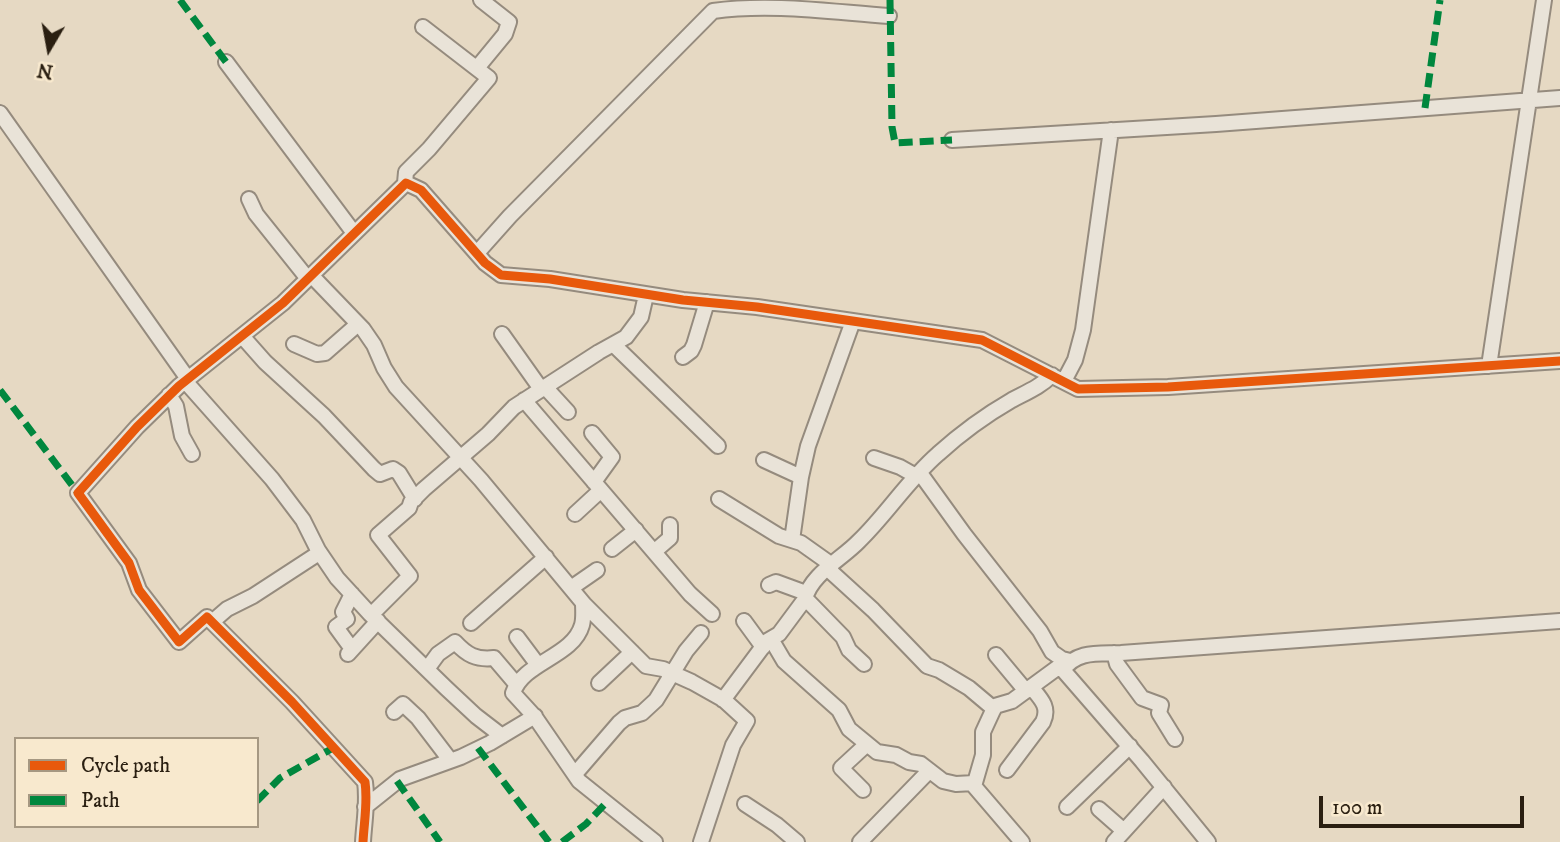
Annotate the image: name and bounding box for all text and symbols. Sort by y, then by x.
north arrow [14,14,84,84]
text: N [36,57,55,83]
legend [14,737,259,828]
text: Cycle path [81,753,170,779]
scale bar [1322,782,1527,826]
text: Path [81,788,120,814]
text: 100 m [1332,795,1383,821]

